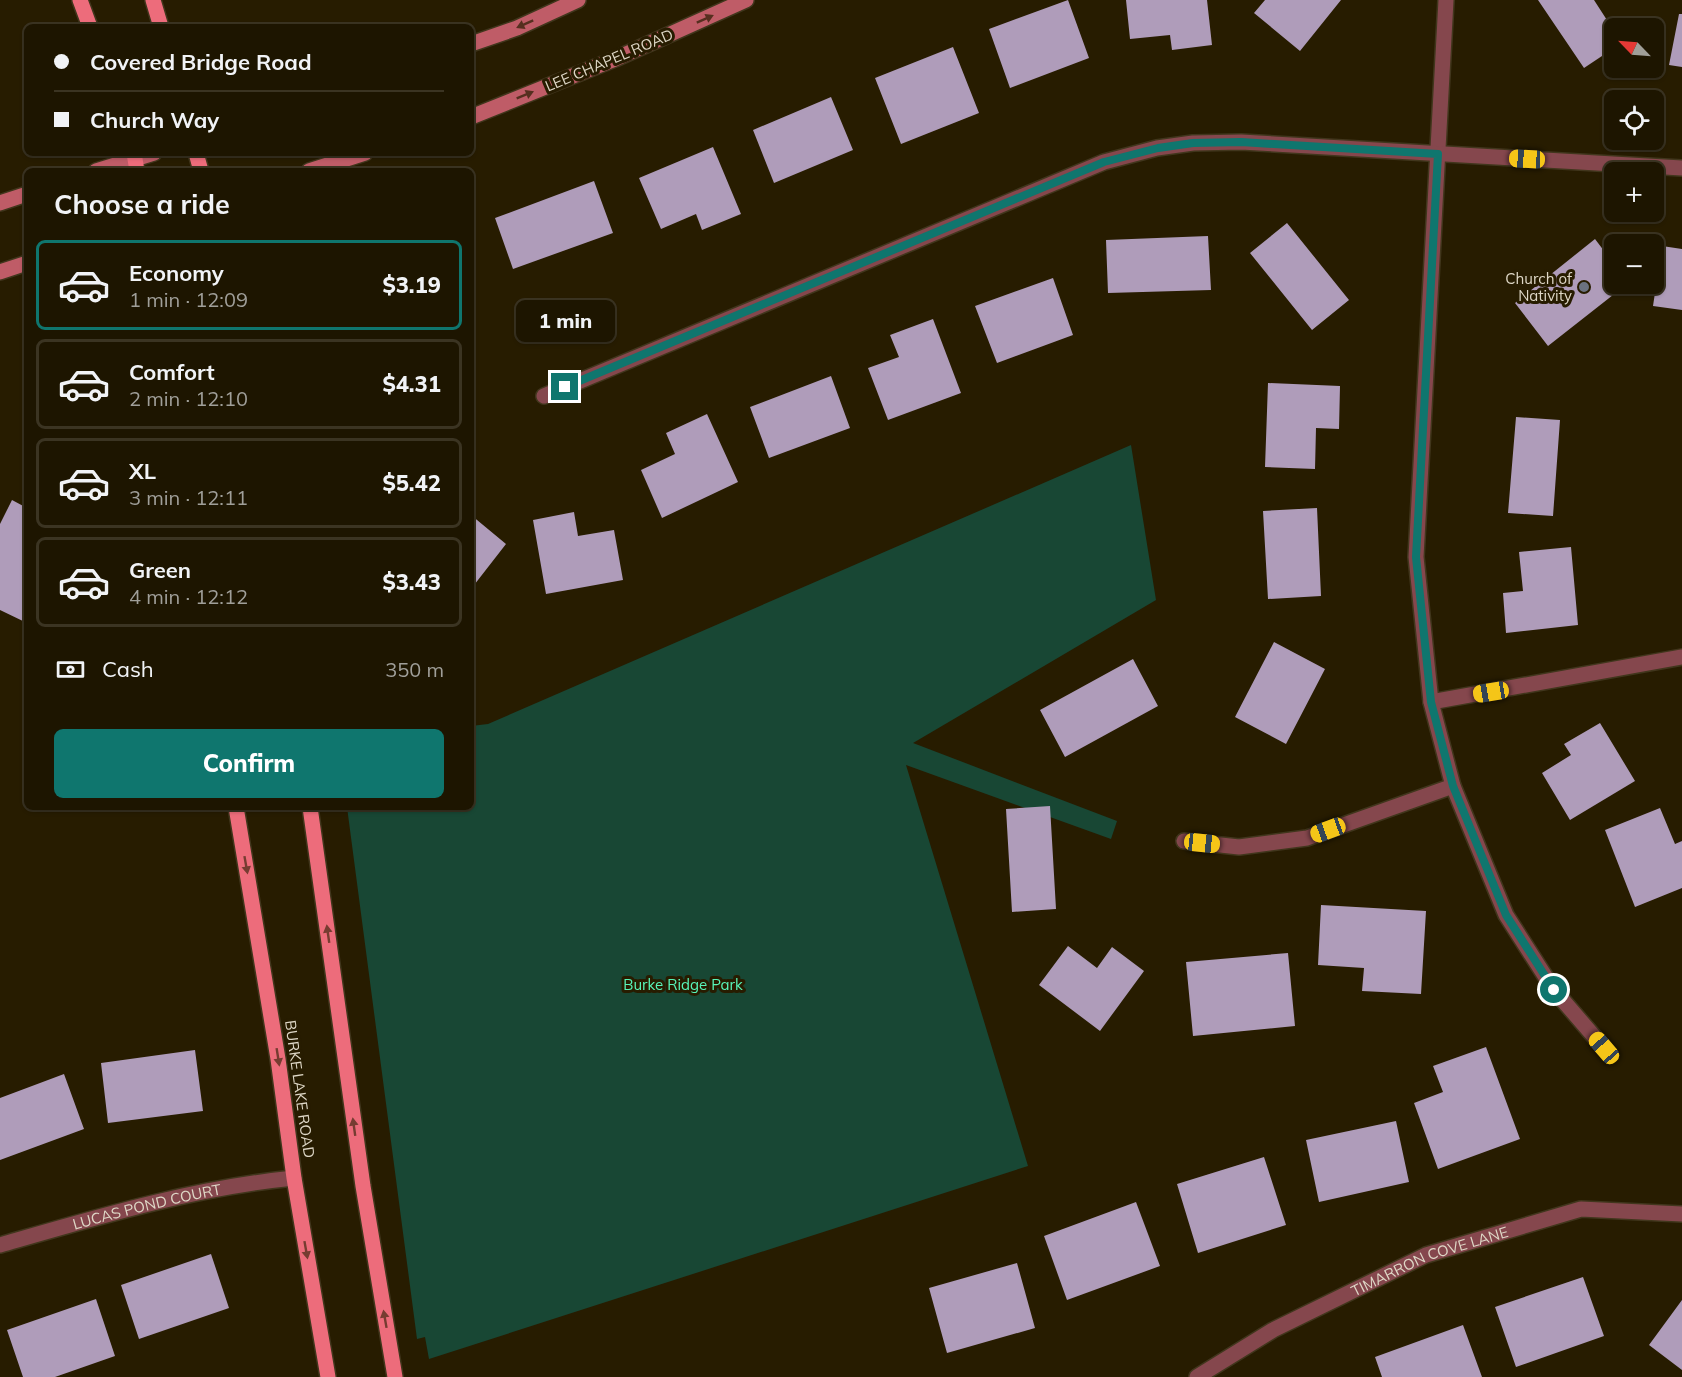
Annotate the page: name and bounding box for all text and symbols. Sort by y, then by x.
one-way arrow [696,14,713,23]
north arrow [1604,18,1664,78]
map controls [1604,18,1664,294]
one-way arrow [516,20,534,29]
street label: LEE CHAPEL ROAD [542,24,676,96]
text: Covered Bridge Road [90,48,312,76]
one-way arrow [517,90,535,100]
button: locate [1604,90,1664,150]
text: Church Way [90,106,219,134]
car [1509,149,1545,169]
button: + [1604,162,1664,222]
text: Choose a ride [54,187,230,221]
button: − [1604,234,1664,294]
icon: car [57,258,111,312]
text: Economy [129,259,224,287]
place label: Church of Nativity [1505,269,1573,305]
text: $3.19 [382,271,441,299]
marker: Church of Nativity [1577,280,1591,294]
text: 1 min · 12:09 [129,287,248,312]
callout: 1 min [516,300,614,342]
text: 1 min [539,308,592,333]
icon: car [57,357,111,411]
text: Comfort [129,358,215,386]
text: $4.31 [382,370,441,398]
route end [551,373,578,400]
text: 2 min · 12:10 [129,386,248,411]
icon: car [57,456,111,510]
text: XL [129,457,156,485]
text: $5.42 [382,469,441,497]
text: 3 min · 12:11 [129,485,248,510]
icon: car [57,555,111,609]
text: Green [129,556,191,584]
text: $3.43 [382,568,441,596]
text: 4 min · 12:12 [129,584,248,609]
icon: cash [54,653,87,686]
text: Cash [102,655,154,683]
text: 350 m [385,657,444,682]
car [1472,680,1510,704]
button: Confirm [54,729,444,798]
car [1308,815,1348,845]
car [1183,832,1221,854]
one-way arrow [241,855,250,874]
one-way arrow [323,924,332,943]
park label: Burke Ridge Park [623,975,743,994]
route start [1540,976,1567,1003]
street label: BURKE LAKE ROAD [281,1019,319,1159]
car [1585,1029,1623,1067]
one-way arrow [273,1048,282,1067]
one-way arrow [350,1117,359,1136]
street label: LUCAS POND COURT [70,1179,223,1233]
street label: TIMARRON COVE LANE [1348,1222,1510,1300]
one-way arrow [302,1241,311,1260]
one-way arrow [380,1310,389,1329]

